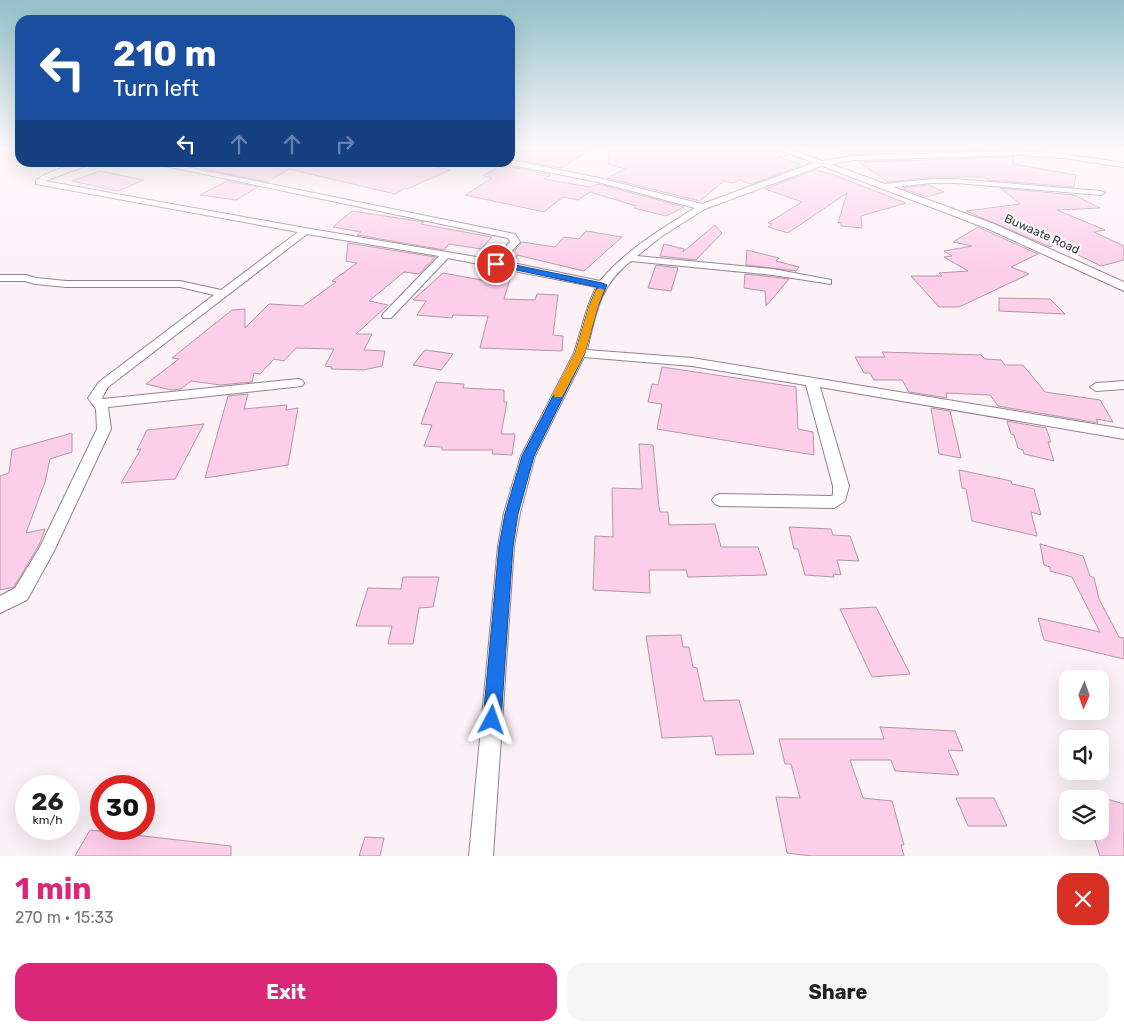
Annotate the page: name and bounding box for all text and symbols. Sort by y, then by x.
text: 210 m [113,33,216,75]
icon: left [30,35,95,100]
text: Turn left [113,75,199,102]
icon: left [172,130,200,158]
icon: ahead [225,130,253,158]
icon: ahead [278,130,306,158]
icon: right [331,130,359,158]
street label: Buwaate Road [1002,211,1082,257]
pin [475,243,517,285]
icon: arrive [482,250,510,278]
north arrow [1059,670,1109,720]
map controls [1059,670,1109,840]
position arrow [465,693,517,745]
button: sound [1059,730,1109,780]
speed limit sign: 30 [90,775,155,840]
text: 26 [31,787,64,816]
button: layers [1059,790,1109,840]
text: km/h [33,813,62,827]
text: 1 min [15,871,92,907]
button: close [1057,873,1109,925]
text: 270 m · 15:33 [15,908,114,927]
button: Exit [15,963,557,1021]
button: Share [567,963,1109,1021]

